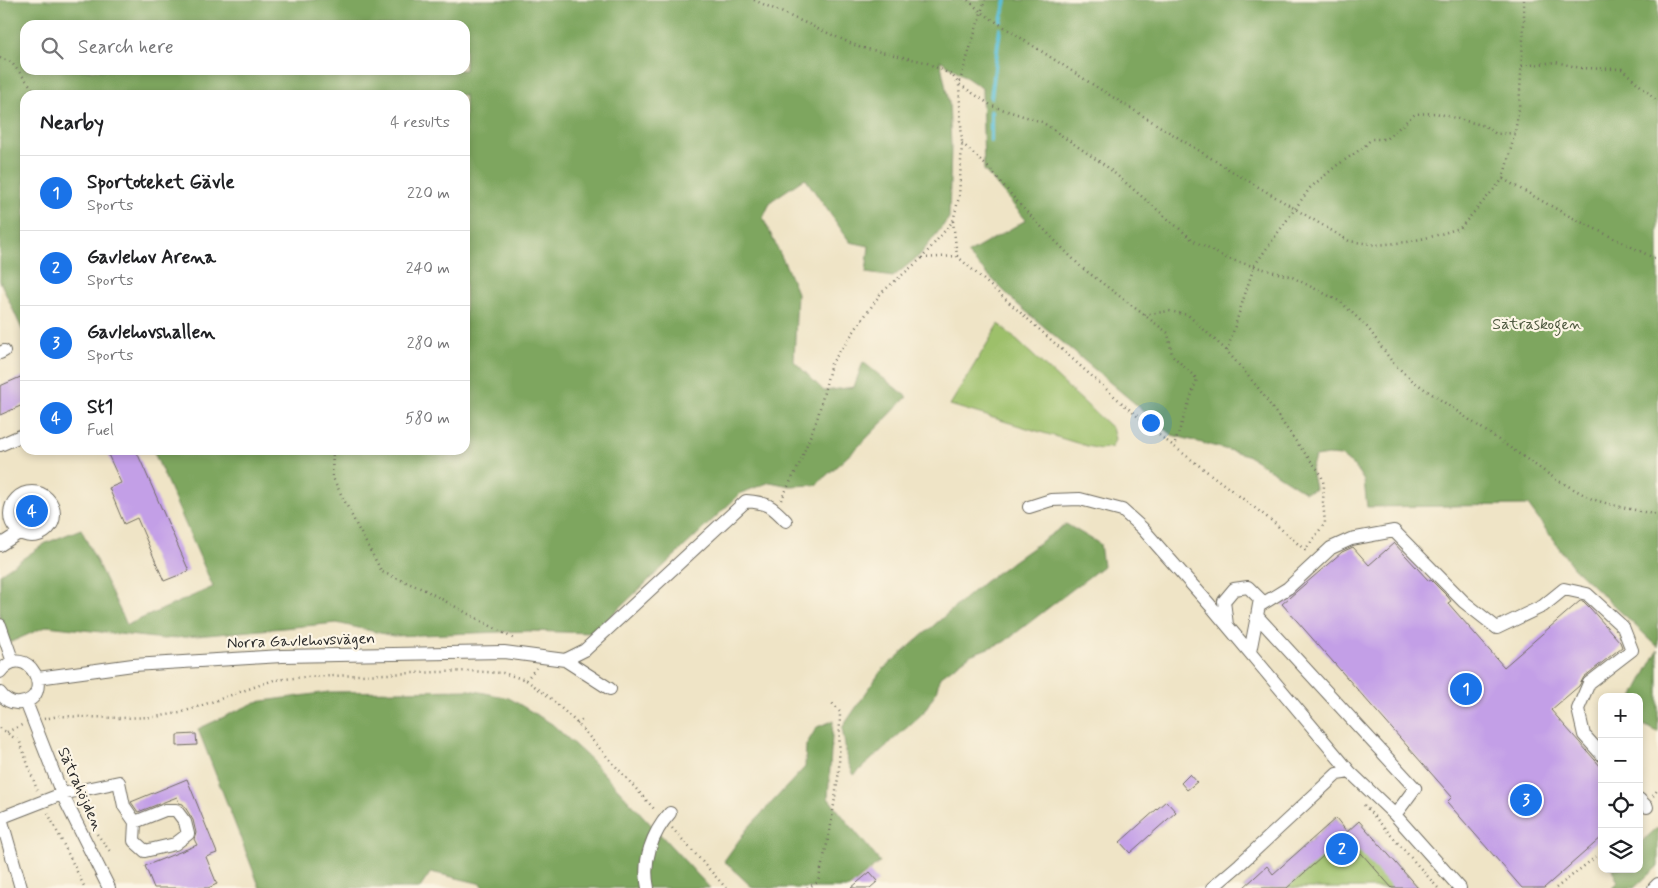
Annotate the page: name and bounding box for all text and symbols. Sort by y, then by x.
search box [20,20,470,75]
icon: search [38,34,66,62]
text: Search here [78,35,174,60]
text: Nearby [40,109,104,137]
text: 4 results [390,112,450,133]
text: Sportoteket Gävle [87,170,235,195]
text: 1 [52,183,60,204]
text: 220 m [407,183,450,204]
text: Sports [87,195,133,216]
text: Gavlehov Arena [87,245,216,270]
text: 2 [52,258,60,279]
text: 240 m [406,258,450,279]
text: Sports [87,270,133,291]
park label: Sätraskogen [1492,314,1582,336]
text: Gavlehovshallen [87,320,215,345]
text: 3 [52,333,60,354]
text: 280 m [407,333,450,354]
text: Sports [87,345,133,366]
text: St1 [87,395,113,420]
text: 4 [51,408,61,429]
text: 580 m [405,408,450,429]
your location [1138,410,1164,436]
text: Fuel [87,420,114,441]
pin: 4 [16,492,48,530]
street label: Norra Gavlehovsvägen [226,628,376,654]
pin: 1 [1450,670,1482,708]
map controls [1598,693,1643,873]
button: + [1598,693,1643,738]
button: − [1598,738,1643,783]
street label: Sätrahöjden [52,744,108,834]
pin: 3 [1510,781,1542,819]
button: locate [1598,783,1643,828]
button: layers [1598,828,1643,873]
pin: 2 [1326,830,1358,868]

